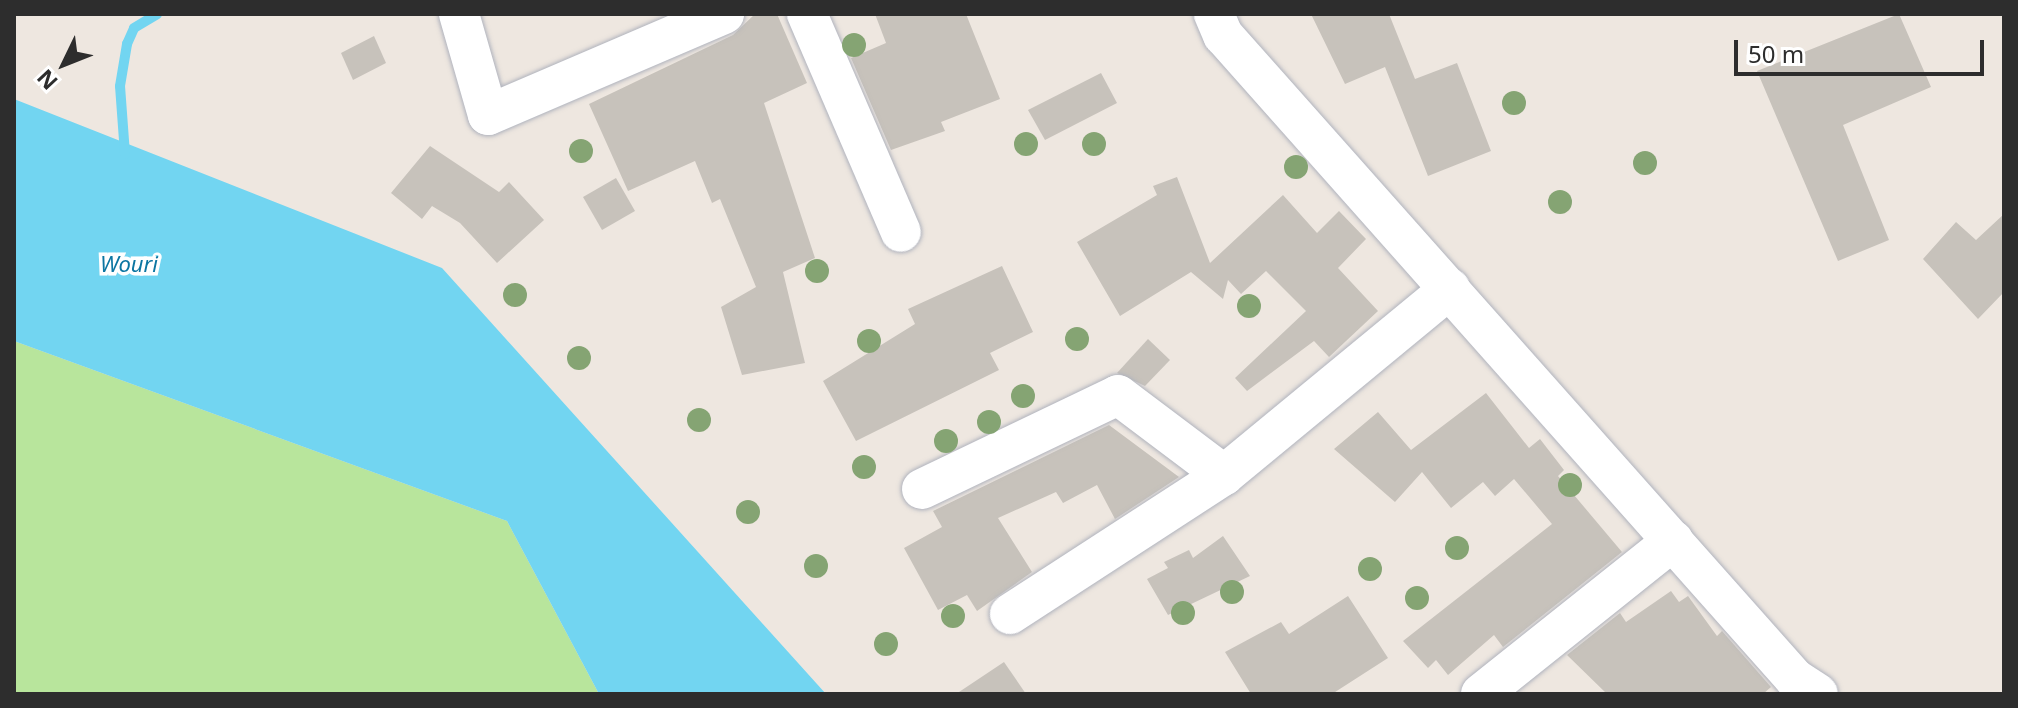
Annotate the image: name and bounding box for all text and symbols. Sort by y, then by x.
north arrow [24,24,104,104]
scale bar [1738,24,1988,74]
text: 50 m [1748,37,1804,70]
text: N [29,64,64,97]
water label: Wouri [100,251,158,277]

